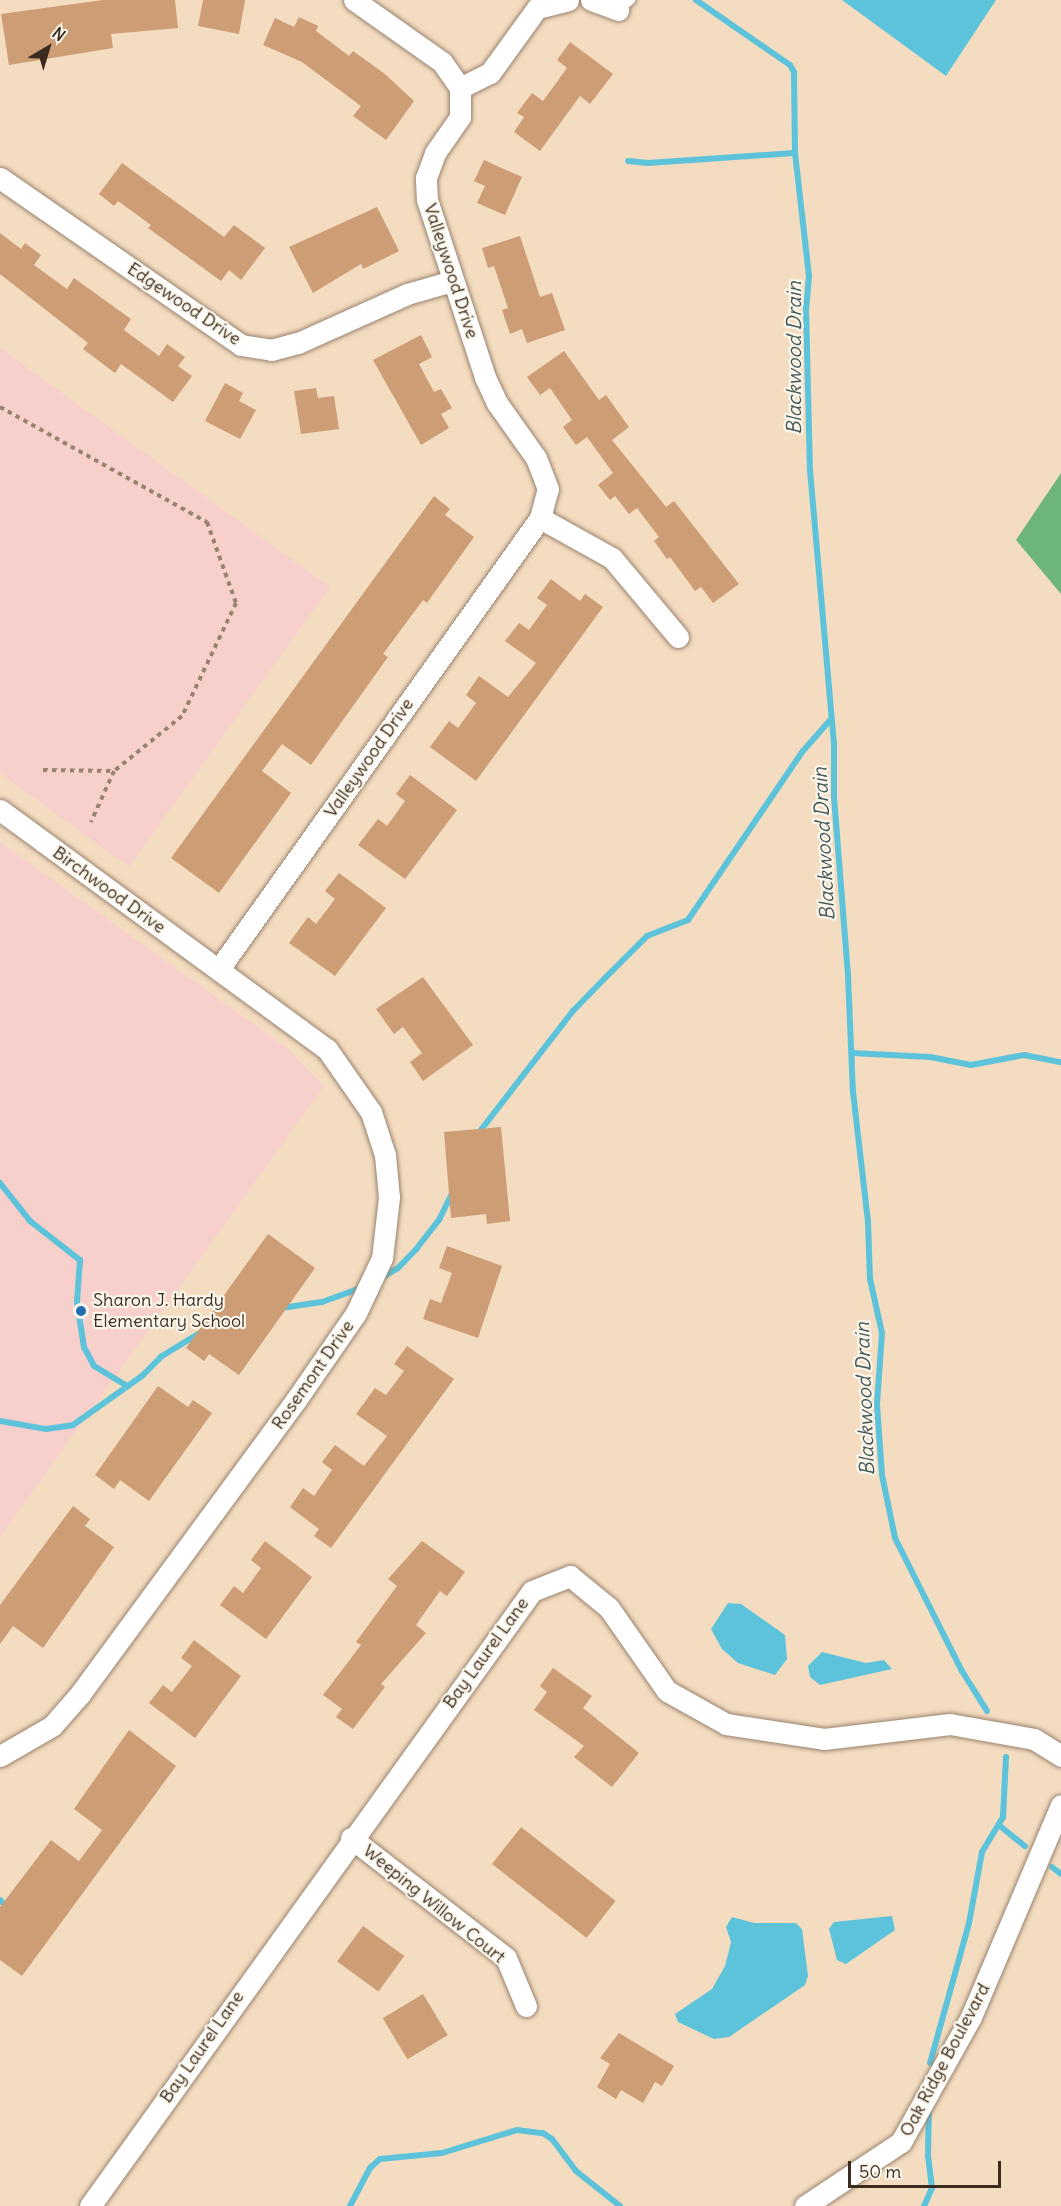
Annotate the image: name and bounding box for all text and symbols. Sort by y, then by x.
north arrow [18,18,78,78]
text: N [49,23,70,45]
street label: Valleywood Drive [419,201,483,341]
street label: Edgewood Drive [123,258,245,350]
water label: Blackwood Drain [781,281,805,435]
street label: Valleywood Drive [320,694,418,822]
water label: Blackwood Drain [807,767,839,921]
street label: Birchwood Drive [48,842,170,938]
place label: Sharon J. Hardy Elementary School [93,1290,245,1332]
marker: Sharon J. Hardy Elementary School [74,1304,88,1318]
street label: Rosemont Drive [267,1316,359,1434]
water label: Blackwood Drain [849,1322,879,1476]
street label: Bay Laurel Lane [439,1593,533,1713]
street label: Weeping Willow Court [358,1840,510,1968]
street label: Oak Ridge Boulevard [895,1980,995,2140]
street label: Bay Laurel Lane [155,1987,249,2107]
scale bar [851,2149,1004,2187]
text: 50 m [859,2160,901,2183]

